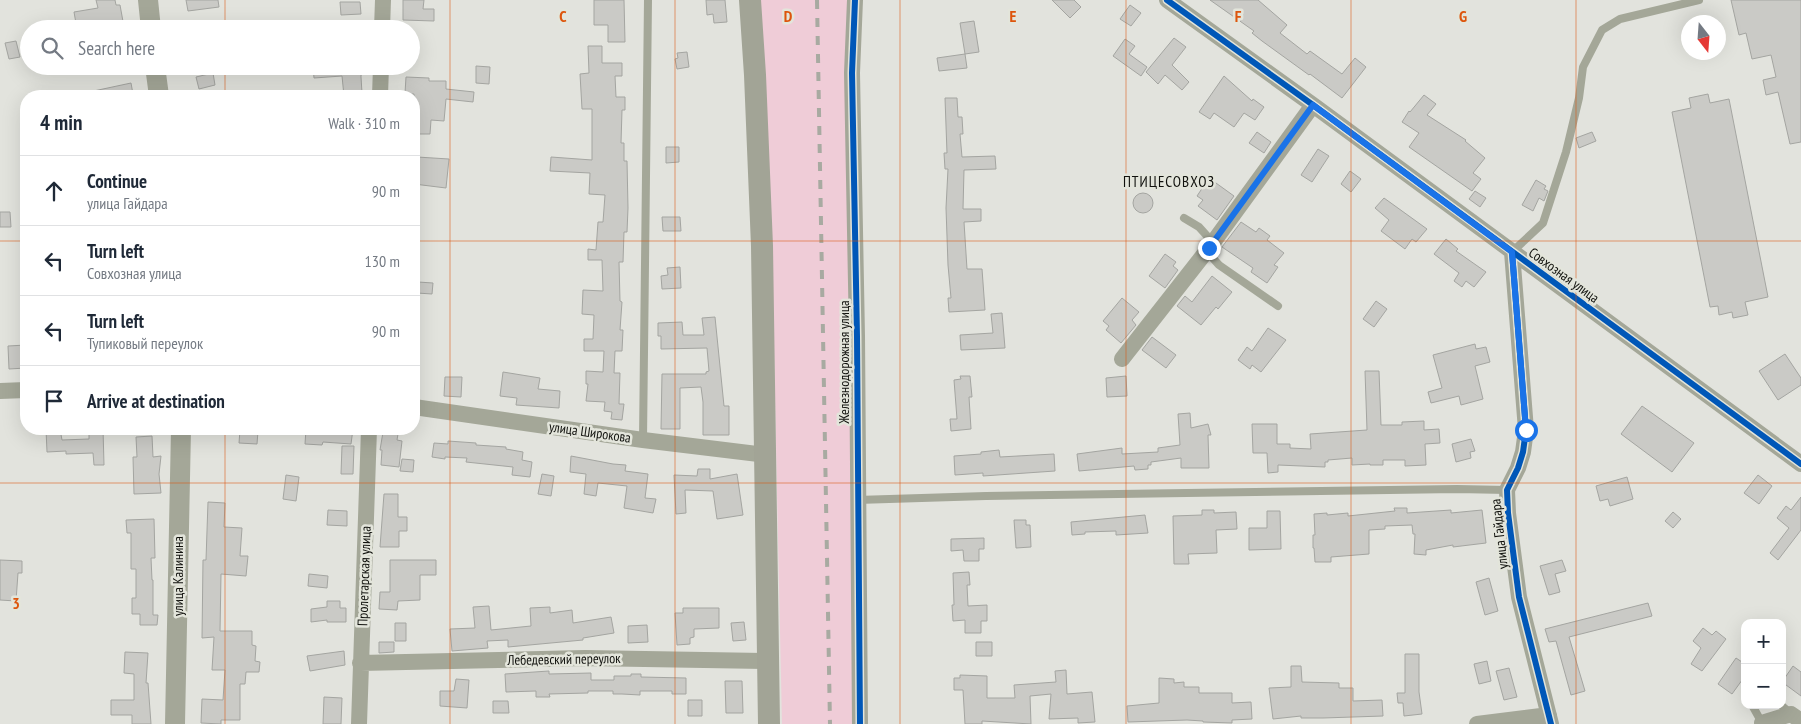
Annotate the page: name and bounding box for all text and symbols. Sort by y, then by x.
text: C [559,6,567,26]
text: D [784,6,793,26]
text: E [1010,6,1017,26]
text: F [1235,6,1242,26]
text: G [1459,6,1467,26]
north arrow [1681,15,1726,60]
search box [20,20,420,75]
icon: search [38,34,66,62]
text: Search here [78,36,155,60]
text: 4 min [40,109,82,136]
text: Walk · 310 m [328,113,400,133]
text: Continue [87,169,147,193]
district label: ПТИЦЕСОВХОЗ [1123,172,1215,191]
icon: ahead [40,177,68,205]
text: 90 m [372,181,400,201]
text: улица Гайдара [87,193,168,213]
route end [1198,237,1221,260]
text: Turn left [87,239,144,263]
street label: Совхозная улица [1525,243,1603,307]
icon: left [40,247,68,275]
text: 130 m [365,251,400,271]
text: Совхозная улица [87,263,182,283]
street label: Железнодорожная улица [835,300,853,425]
text: Turn left [87,309,144,333]
icon: left [40,317,68,345]
text: 90 m [372,321,400,341]
text: Тупиковый переулок [87,333,203,353]
icon: arrive [40,387,68,415]
text: Arrive at destination [87,389,225,413]
street label: улица Широкова [548,417,632,447]
route start [1515,419,1538,442]
street label: улица Гайдара [1486,498,1512,570]
street label: Пролетарская улица [353,526,375,626]
street label: улица Калинина [169,536,187,616]
text: 3 [12,593,20,613]
map controls [1741,619,1786,709]
button: + [1741,619,1786,664]
street label: Лебедевский переулок [506,649,621,669]
button: − [1741,664,1786,709]

